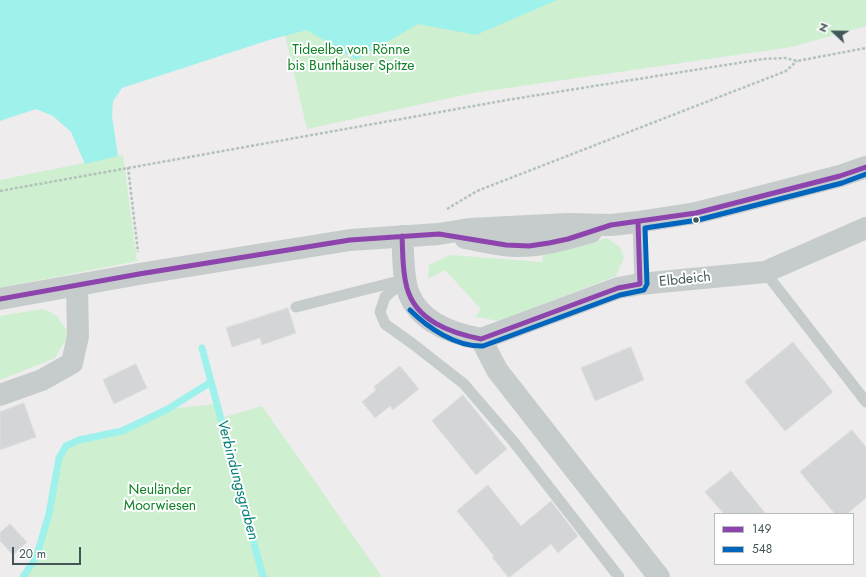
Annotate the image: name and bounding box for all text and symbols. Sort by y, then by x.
north arrow [814,12,854,52]
text: N [814,20,832,35]
park label: Tideelbe von Rönne bis Bunthäuser Spitze [288,43,414,76]
unlabelled marker [691,215,701,225]
street label: Elbdeich [658,269,712,291]
water label: Verbindungsgraben [212,418,262,542]
park label: Neuländer Moorwiesen [124,483,196,516]
legend [714,513,854,565]
text: 149 [752,520,771,538]
scale bar [14,539,83,565]
text: 548 [752,540,772,558]
text: 20 m [19,545,46,563]

